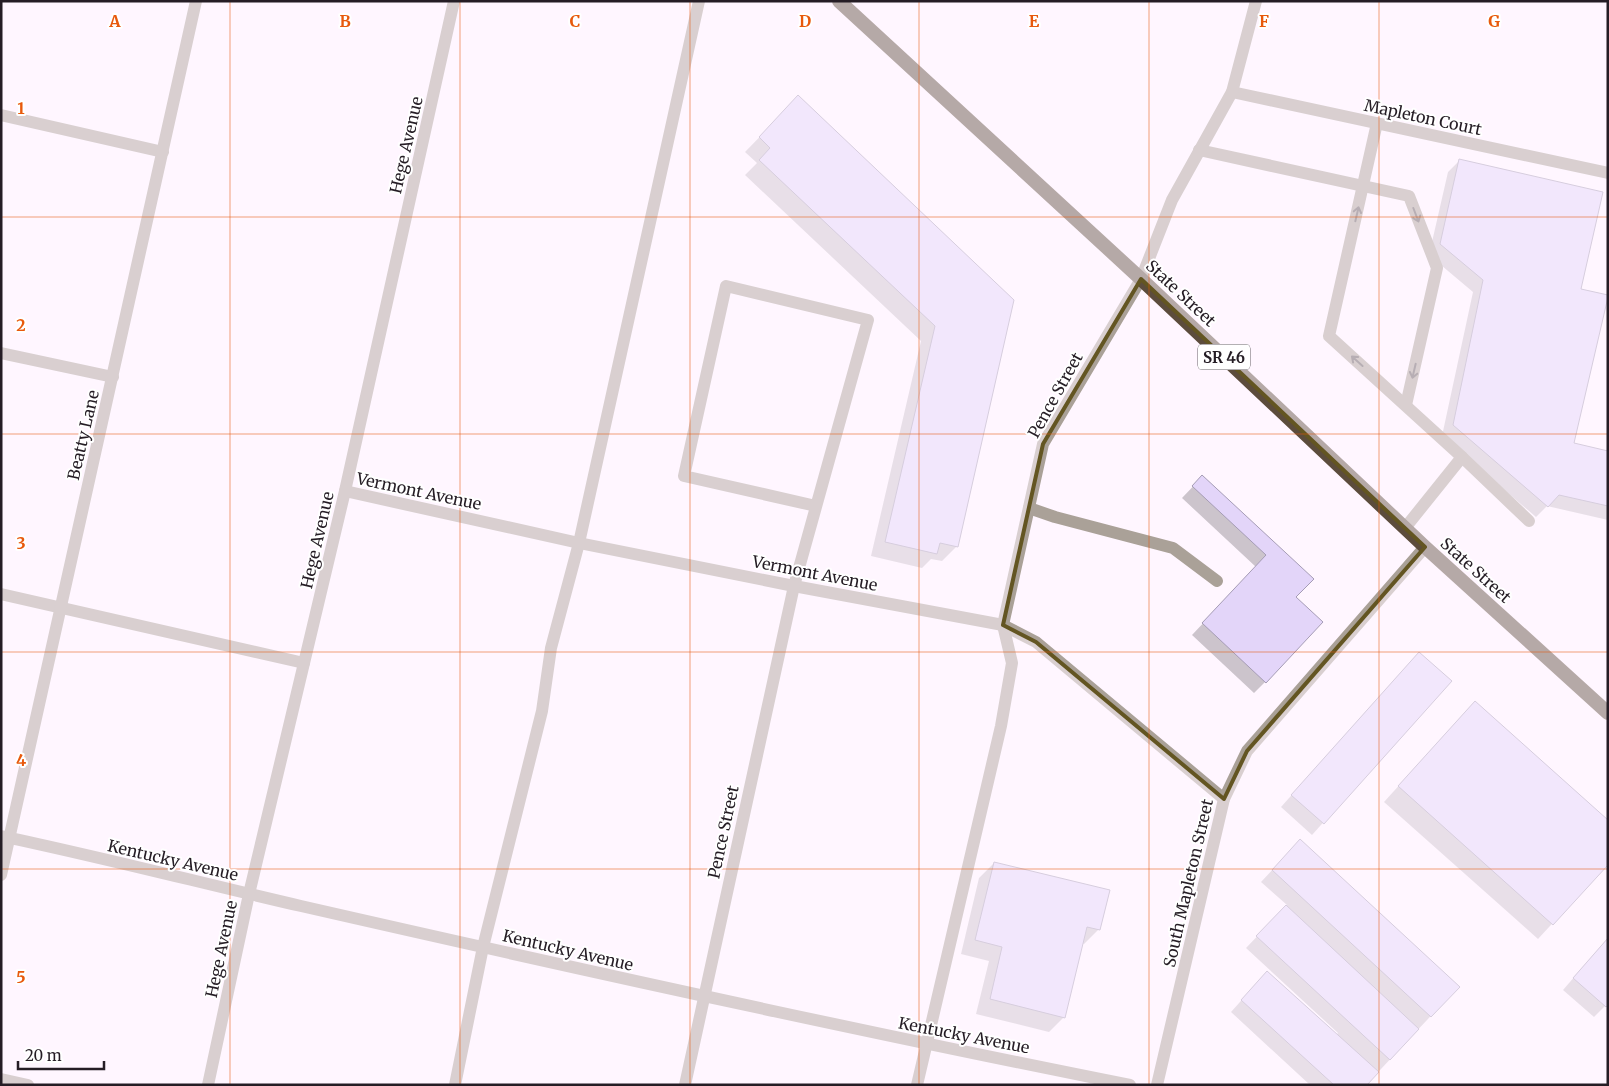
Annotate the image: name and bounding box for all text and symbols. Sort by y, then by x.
text: A [108,11,121,31]
text: B [339,11,351,31]
text: C [570,11,580,31]
text: D [799,11,811,31]
text: E [1029,11,1040,31]
text: F [1259,11,1269,31]
text: G [1488,11,1500,31]
street label: Hege Avenue [385,95,427,195]
street label: Mapleton Court [1362,95,1484,139]
text: 1 [17,98,25,118]
one-way arrow [1353,206,1362,222]
one-way arrow [1412,207,1421,222]
street label: State Street [1142,256,1221,331]
text: 2 [16,315,26,335]
road number: SR 46 [1198,344,1250,370]
street label: Pence Street [1023,348,1087,441]
one-way arrow [1350,355,1363,367]
one-way arrow [1409,362,1418,378]
street label: Beatty Lane [63,388,103,482]
street label: Vermont Avenue [354,468,483,514]
street label: Hege Avenue [296,490,338,590]
text: 3 [16,533,26,553]
street label: State Street [1437,533,1516,607]
street label: Vermont Avenue [750,551,879,595]
text: 4 [16,750,26,770]
street label: Pence Street [703,783,743,880]
street label: South Mapleton Street [1159,796,1217,969]
street label: Kentucky Avenue [106,835,240,885]
street label: Hege Avenue [201,899,241,999]
street label: Kentucky Avenue [501,925,635,975]
text: 5 [16,967,26,987]
street label: Kentucky Avenue [897,1012,1031,1058]
scale bar [18,1038,104,1070]
text: 20 m [25,1046,62,1065]

